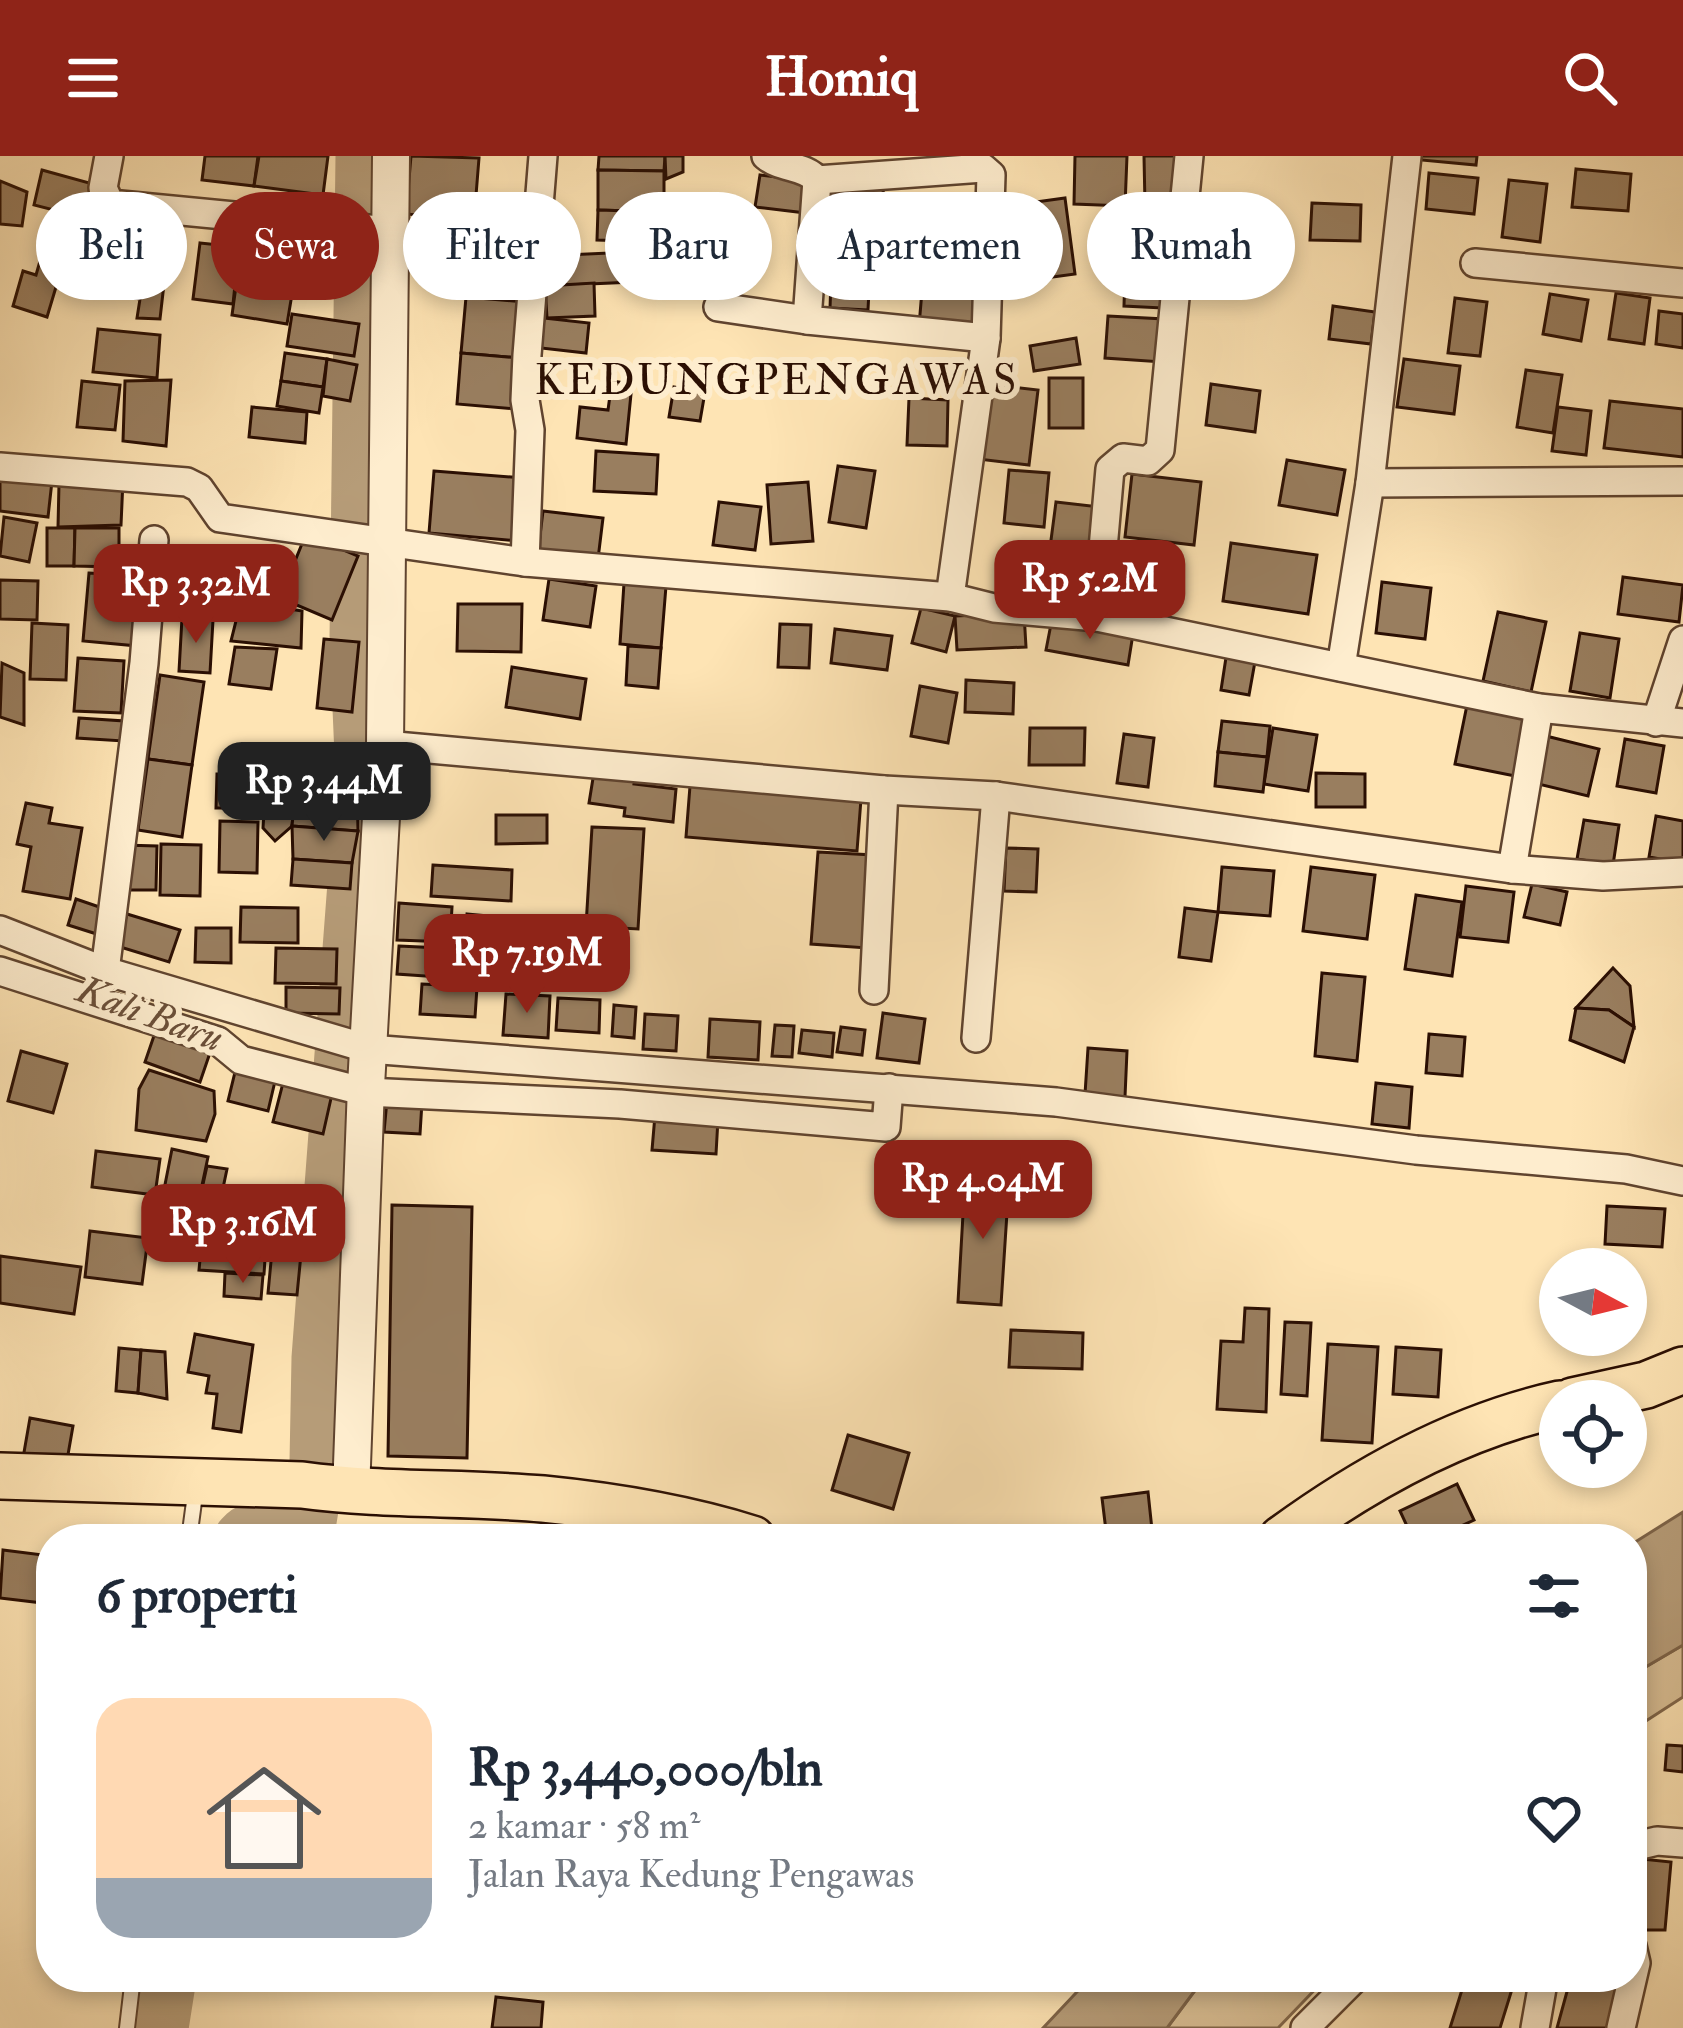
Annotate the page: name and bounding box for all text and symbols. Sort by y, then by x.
text: Homiq [765,44,918,112]
icon: menu [60,45,126,111]
icon: search [1557,45,1623,111]
chip: Beli [36,192,187,300]
chip: Sewa [211,192,379,300]
chip: Filter [403,192,581,300]
chip: Baru [605,192,772,300]
chip: Apartemen [796,192,1063,300]
chip: Rumah [1087,192,1295,300]
district label: KEDUNGPENGAWAS [535,355,1019,407]
pin: Rp 5.2M [979,540,1201,642]
pin: Rp 3.32M [72,544,320,646]
text: Rp 5.2M [1021,554,1159,603]
text: Rp 3.32M [121,558,271,607]
pin: Rp 3.44M [200,742,448,844]
text: Rp 3.44M [245,756,403,805]
pin: Rp 7.19M [403,914,651,1016]
text: Rp 7.19M [451,928,603,977]
water label: Kali Baru [69,964,229,1063]
pin: Rp 4.04M [859,1140,1107,1242]
text: Rp 4.04M [901,1154,1065,1203]
pin: Rp 3.16M [119,1184,367,1286]
text: Rp 3.16M [168,1198,318,1247]
north arrow [1539,1248,1647,1356]
map controls [1539,1248,1647,1488]
button: locate [1539,1380,1647,1488]
icon: filters [1521,1563,1587,1629]
text: 6 properti [96,1564,298,1628]
text: Rp 3,440,000/bln [468,1737,823,1801]
icon: home [192,1746,336,1890]
icon: heart [1521,1785,1587,1851]
text: 2 kamar · 58 m² [468,1801,700,1850]
text: Jalan Raya Kedung Pengawas [468,1850,914,1899]

